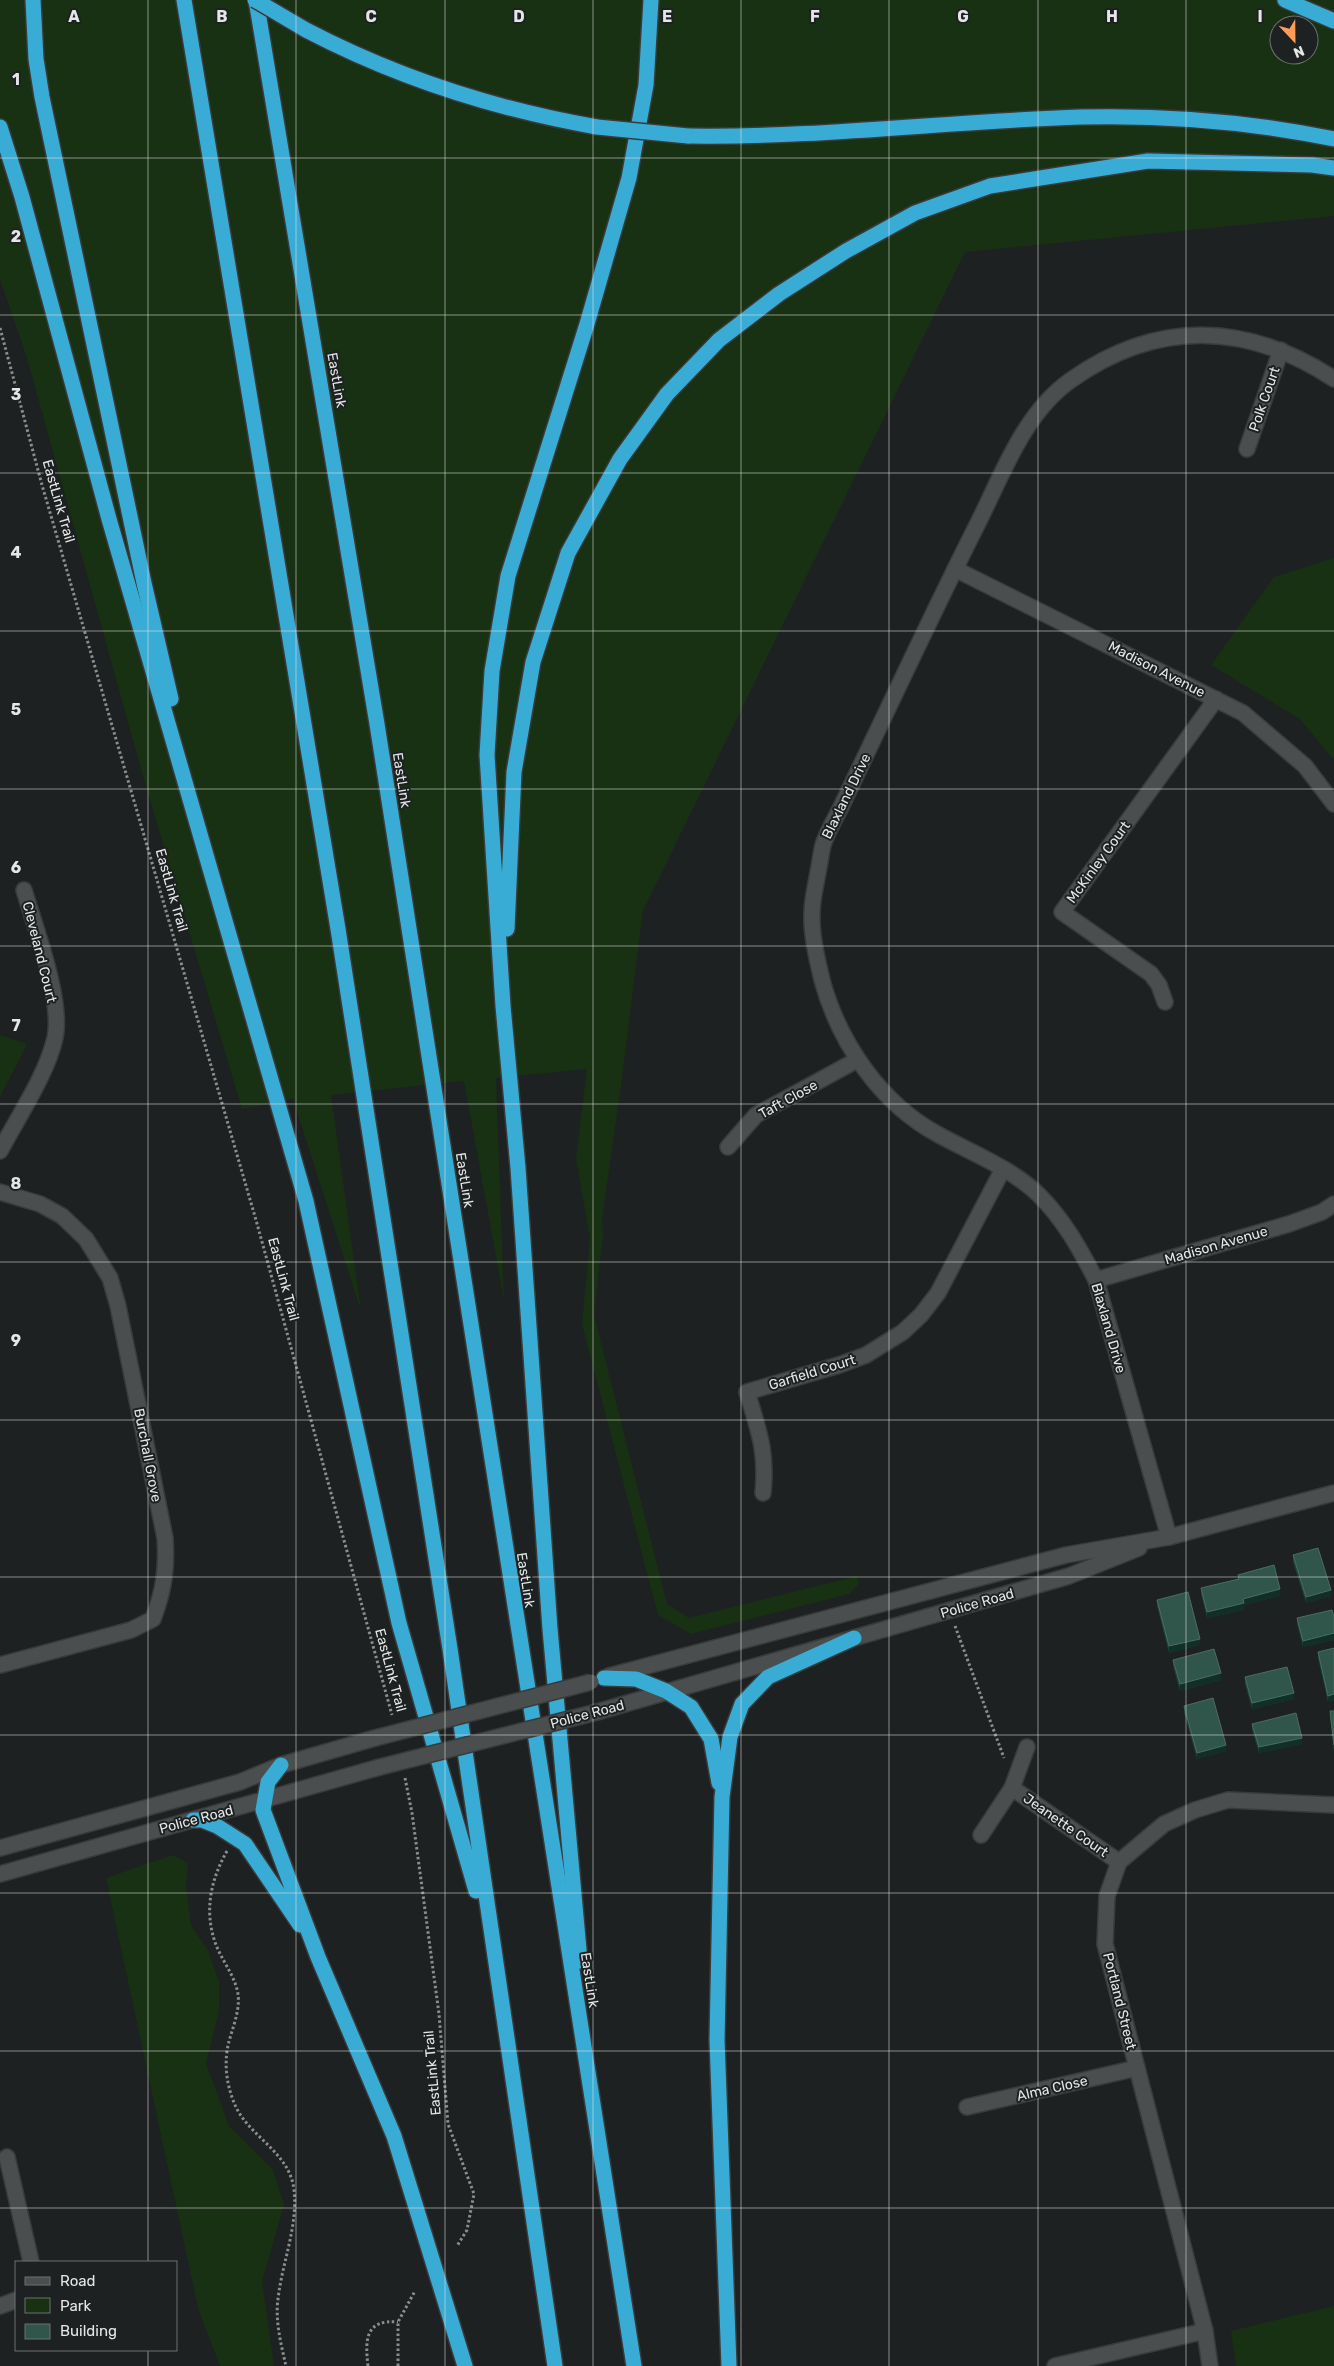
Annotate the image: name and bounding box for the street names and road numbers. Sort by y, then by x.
street label: EastLink [323,351,350,410]
street label: Polk Court [1245,364,1284,434]
street label: EastLink Trail [39,458,78,545]
street label: Madison Avenue [1106,638,1208,701]
street label: EastLink [389,751,414,810]
street label: Blaxland Drive [818,751,875,842]
street label: McKinley Court [1063,817,1134,907]
street label: EastLink Trail [152,847,191,934]
street label: Cleveland Court [19,900,60,1005]
street label: Taft Close [756,1076,821,1123]
street label: EastLink [452,1151,477,1210]
street label: Madison Avenue [1163,1223,1270,1268]
street label: EastLink Trail [264,1236,303,1323]
street label: Blaxland Drive [1088,1281,1130,1375]
street label: Garfield Court [767,1351,858,1394]
street label: Burchall Grove [130,1407,165,1504]
street label: EastLink [513,1551,538,1610]
street label: Police Road [938,1585,1016,1622]
street label: EastLink Trail [371,1627,410,1714]
street label: Police Road [548,1696,626,1733]
street label: Jeanette Court [1020,1790,1112,1861]
street label: Police Road [157,1801,235,1838]
street label: EastLink [577,1951,602,2010]
street label: Portland Street [1099,1951,1140,2052]
street label: EastLink Trail [420,2030,445,2116]
street label: Alma Close [1015,2072,1089,2105]

